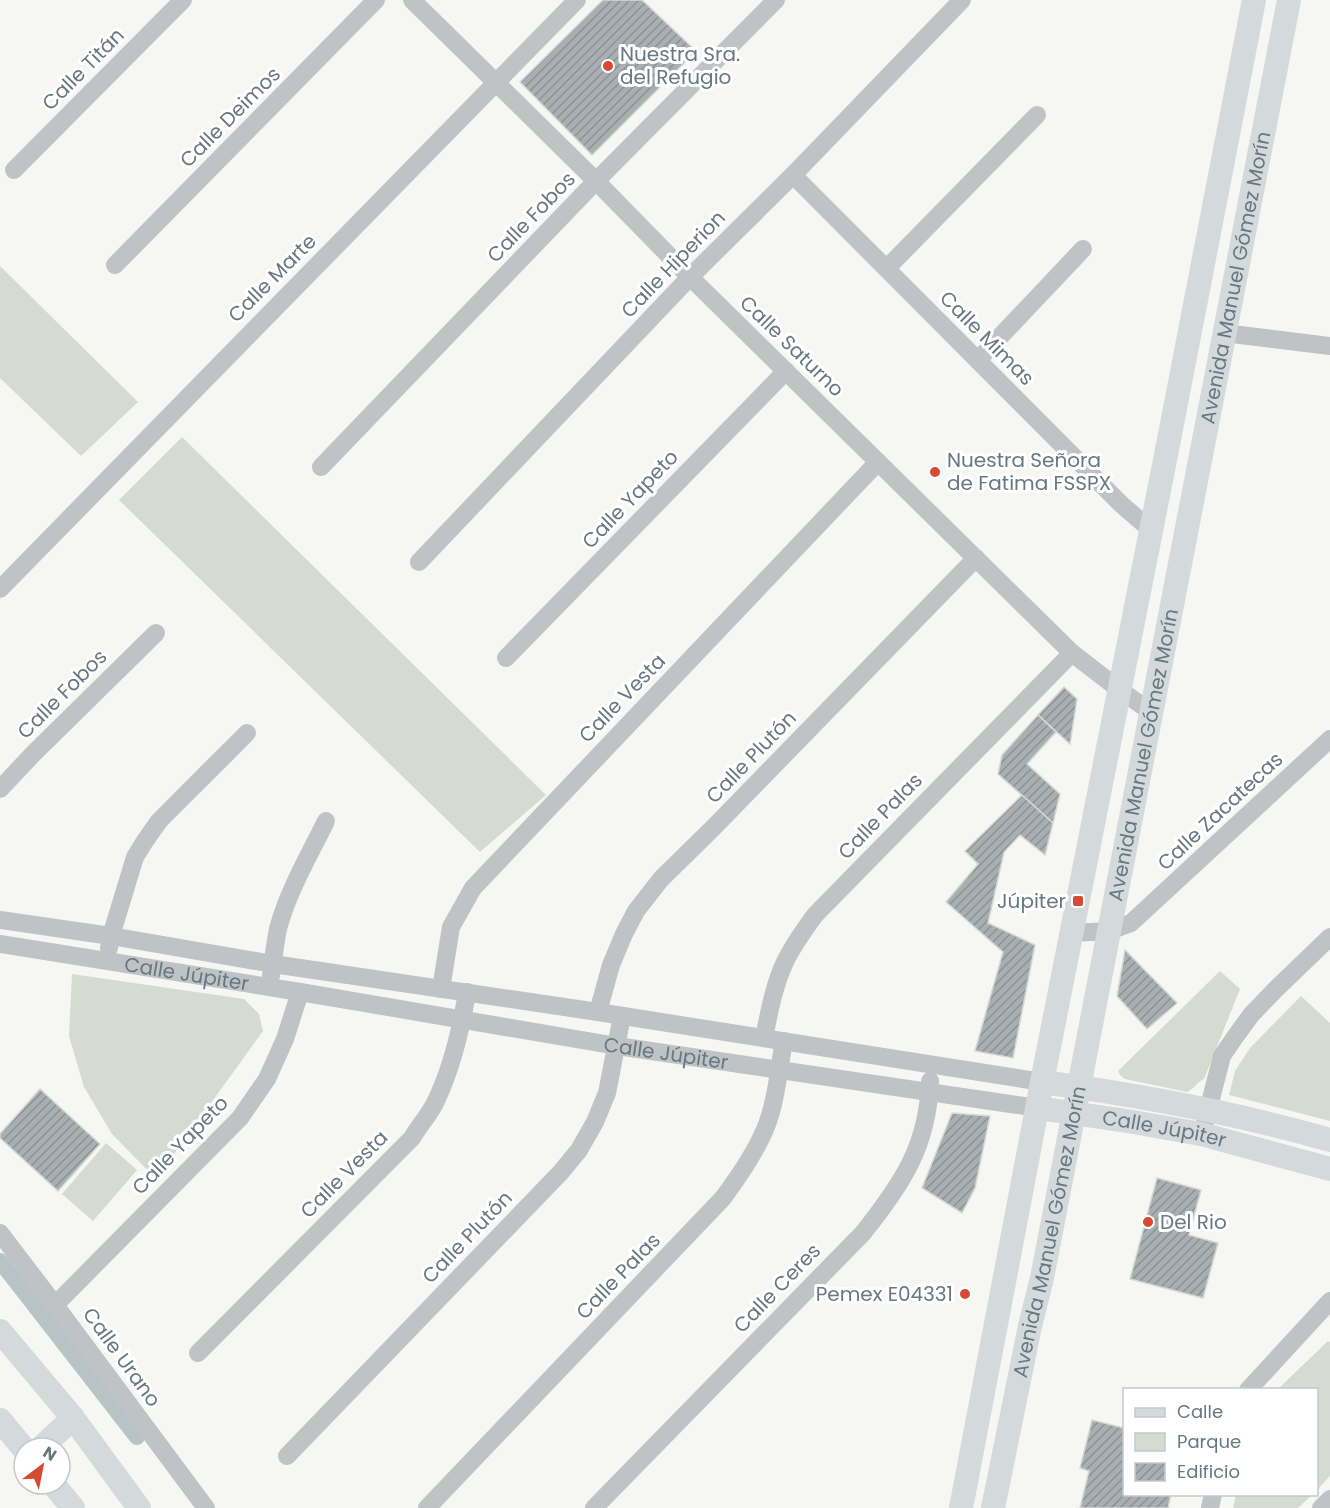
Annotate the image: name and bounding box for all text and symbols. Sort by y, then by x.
street label: Calle Titán [36,22,130,116]
place label: Nuestra Sra. del Refugio [620,40,740,91]
marker: Nuestra Sra. del Refugio [601,59,615,73]
street label: Calle Deimos [173,60,287,174]
street label: Avenida Manuel Gómez Morín [1193,129,1277,426]
street label: Calle Fobos [481,165,581,269]
street label: Calle Hiperion [615,204,731,324]
street label: Calle Marte [222,228,322,328]
street label: Calle Mimas [934,285,1040,391]
street label: Calle Saturno [734,289,850,403]
street label: Calle Yapeto [576,443,684,555]
place label: Nuestra Señora de Fatima FSSPX [947,446,1111,497]
marker: Nuestra Señora de Fatima FSSPX [928,465,942,479]
street label: Avenida Manuel Gómez Morín [1101,606,1185,904]
street label: Calle Fobos [11,643,113,745]
street label: Calle Vesta [572,647,672,749]
street label: Calle Plutón [700,705,802,809]
street label: Calle Zacatecas [1151,745,1289,877]
street label: Calle Palas [832,767,928,865]
place label: Júpiter [997,887,1066,915]
marker: Júpiter [1071,894,1085,908]
street label: Calle Júpiter [122,950,251,998]
street label: Calle Júpiter [602,1030,730,1076]
street label: Avenida Manuel Gómez Morín [1006,1083,1093,1380]
street label: Calle Yapeto [126,1089,234,1201]
street label: Calle Júpiter [1100,1104,1229,1154]
street label: Calle Vesta [294,1124,394,1224]
street label: Calle Plutón [416,1185,518,1289]
place label: Del Rio [1160,1208,1227,1236]
marker: Del Rio [1141,1215,1155,1229]
street label: Calle Palas [570,1227,666,1325]
street label: Calle Ceres [727,1237,827,1339]
place label: Pemex E04331 [816,1280,953,1308]
marker: Pemex E04331 [958,1287,972,1301]
street label: Calle Urano [76,1302,168,1412]
legend [1123,1388,1318,1496]
text: Calle [1177,1399,1223,1424]
text: Parque [1177,1429,1241,1454]
north arrow [12,1436,72,1496]
text: N [38,1441,61,1467]
text: Edificio [1177,1459,1240,1484]

